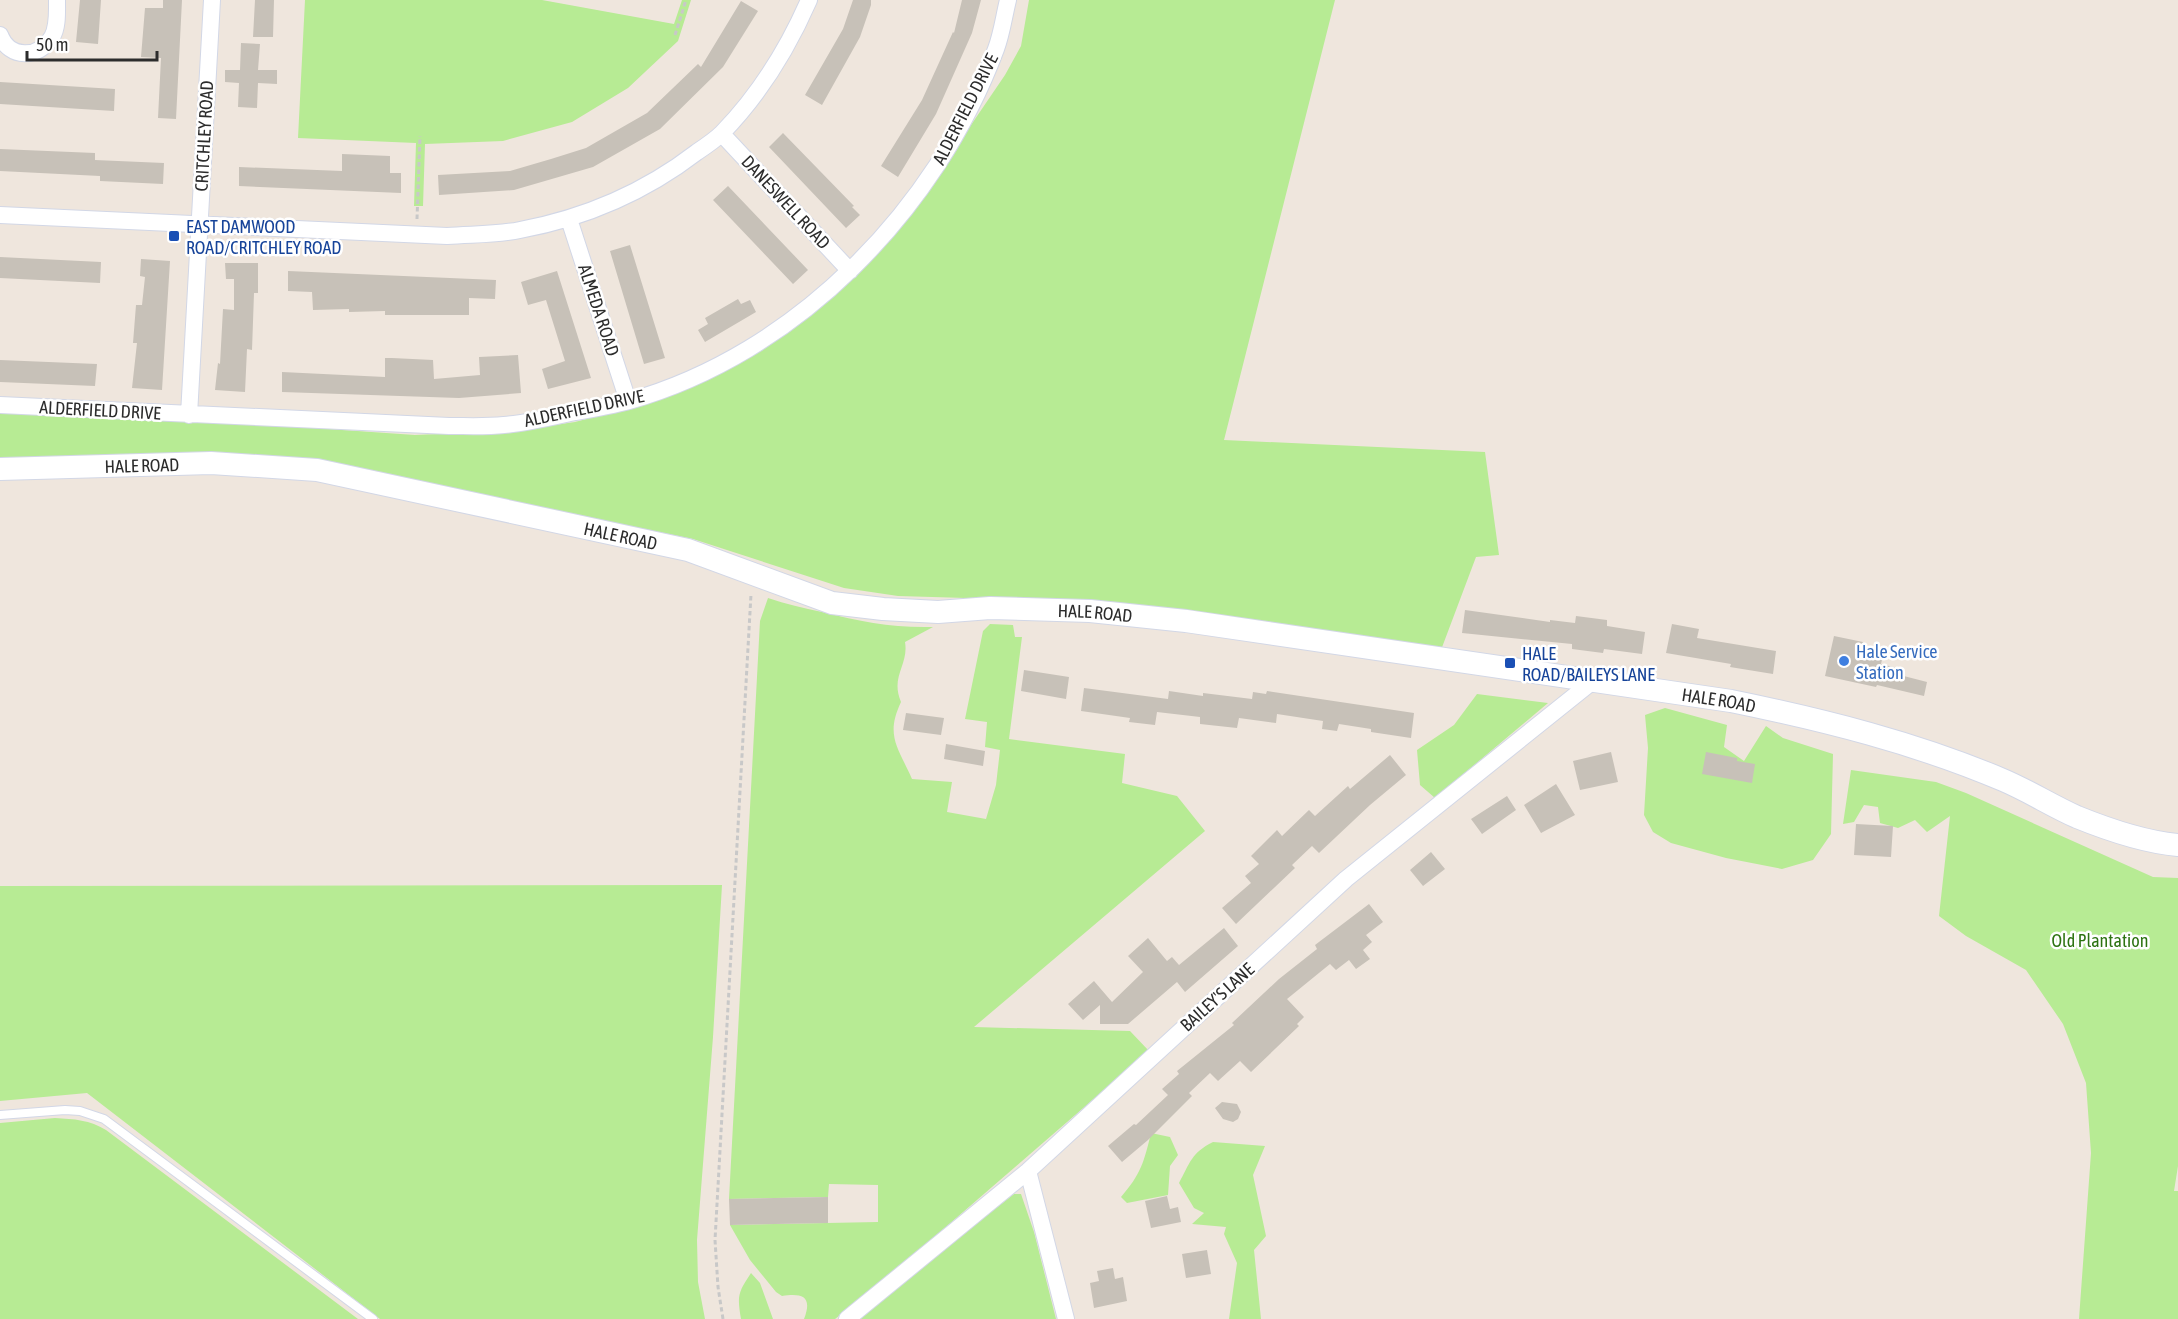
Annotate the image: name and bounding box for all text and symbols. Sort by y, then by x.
scale bar [27,24,158,62]
text: 50 m [36,34,68,55]
street label: ALDERFIELD DRIVE [928,50,1002,168]
street label: CRITCHLEY ROAD [191,80,217,192]
street label: DANESWELL ROAD [737,151,835,253]
place label: EAST DAMWOOD ROAD/CRITCHLEY ROAD [186,216,341,258]
marker: EAST DAMWOOD ROAD/CRITCHLEY ROAD [167,229,181,243]
street label: ALMEDA ROAD [574,262,624,358]
street label: ALDERFIELD DRIVE [522,385,646,431]
street label: ALDERFIELD DRIVE [39,396,162,424]
street label: HALE ROAD [104,453,180,477]
street label: HALE ROAD [582,517,659,554]
street label: HALE ROAD [1057,600,1133,626]
place label: Hale Service Station [1856,641,1938,683]
place label: HALE ROAD/BAILEYS LANE [1522,643,1655,685]
marker: Hale Service Station [1837,654,1851,668]
marker: HALE ROAD/BAILEYS LANE [1503,656,1517,670]
street label: HALE ROAD [1680,683,1758,716]
park label: Old Plantation [2052,930,2148,951]
street label: BAILEY'S LANE [1176,958,1258,1035]

